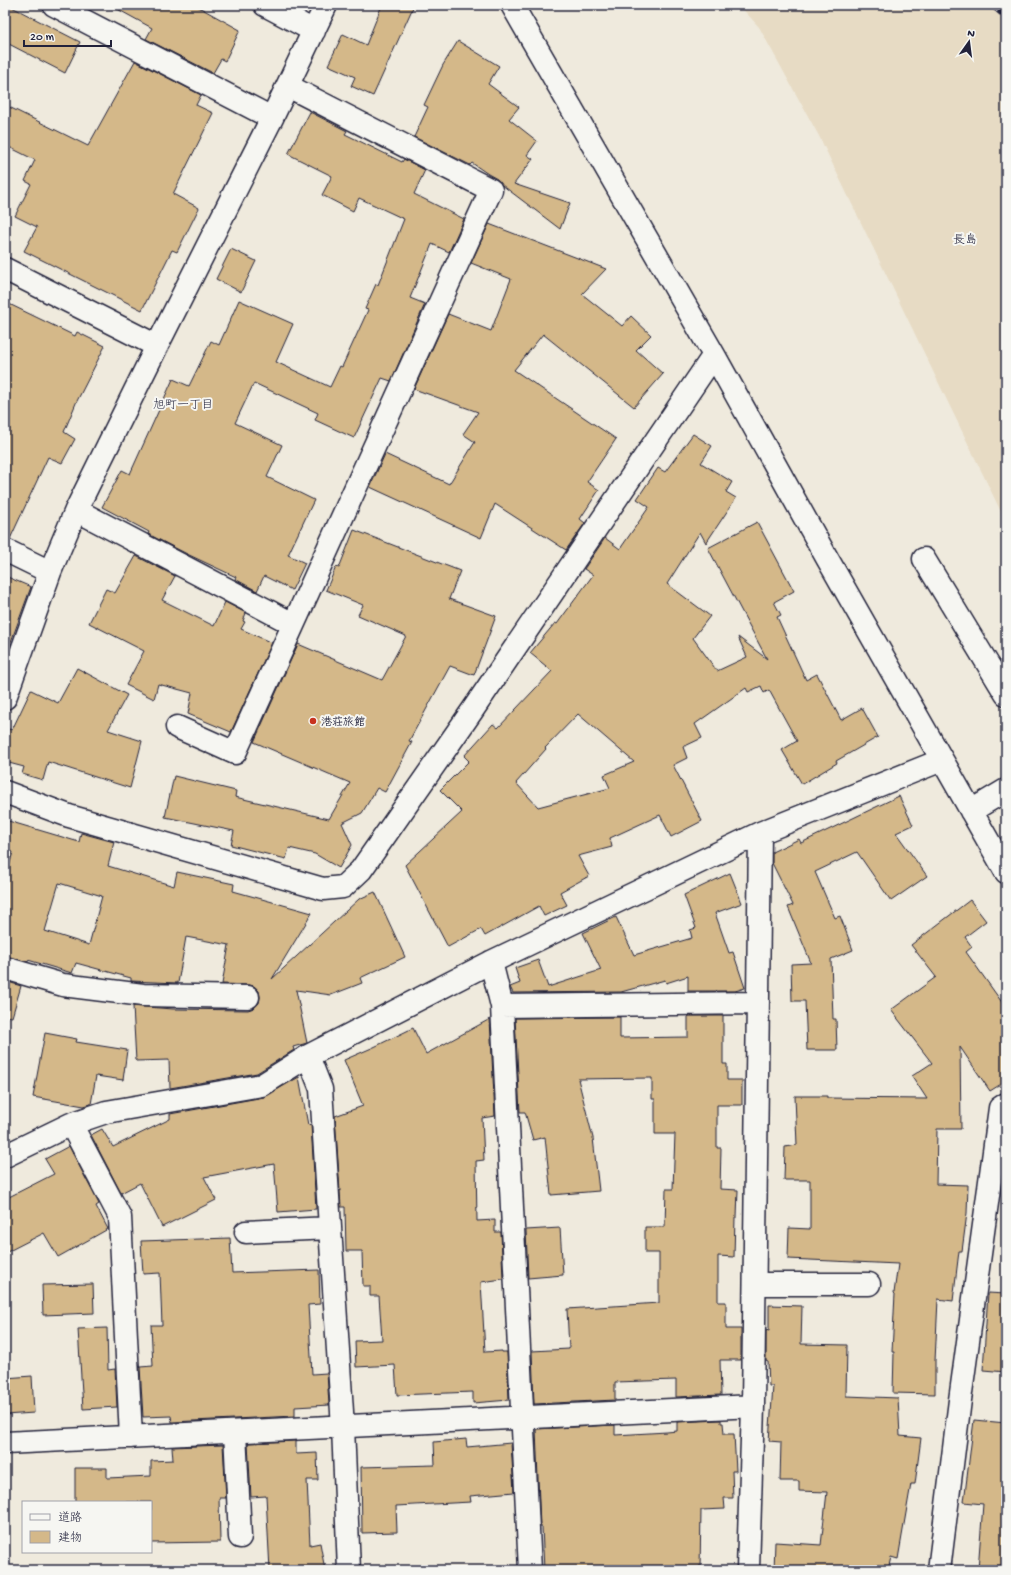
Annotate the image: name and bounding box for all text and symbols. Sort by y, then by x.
scale bar [24,22,111,48]
north arrow [949,22,989,62]
text: N [966,28,976,41]
text: 20 m [30,31,55,45]
district label: 長島 [953,233,977,248]
district label: 旭町一丁目 [153,398,213,413]
marker: 港荘旅館 [308,716,318,726]
place label: 港荘旅館 [321,716,365,729]
legend [22,1501,152,1553]
text: 道路 [58,1511,82,1526]
text: 建物 [58,1531,82,1546]

